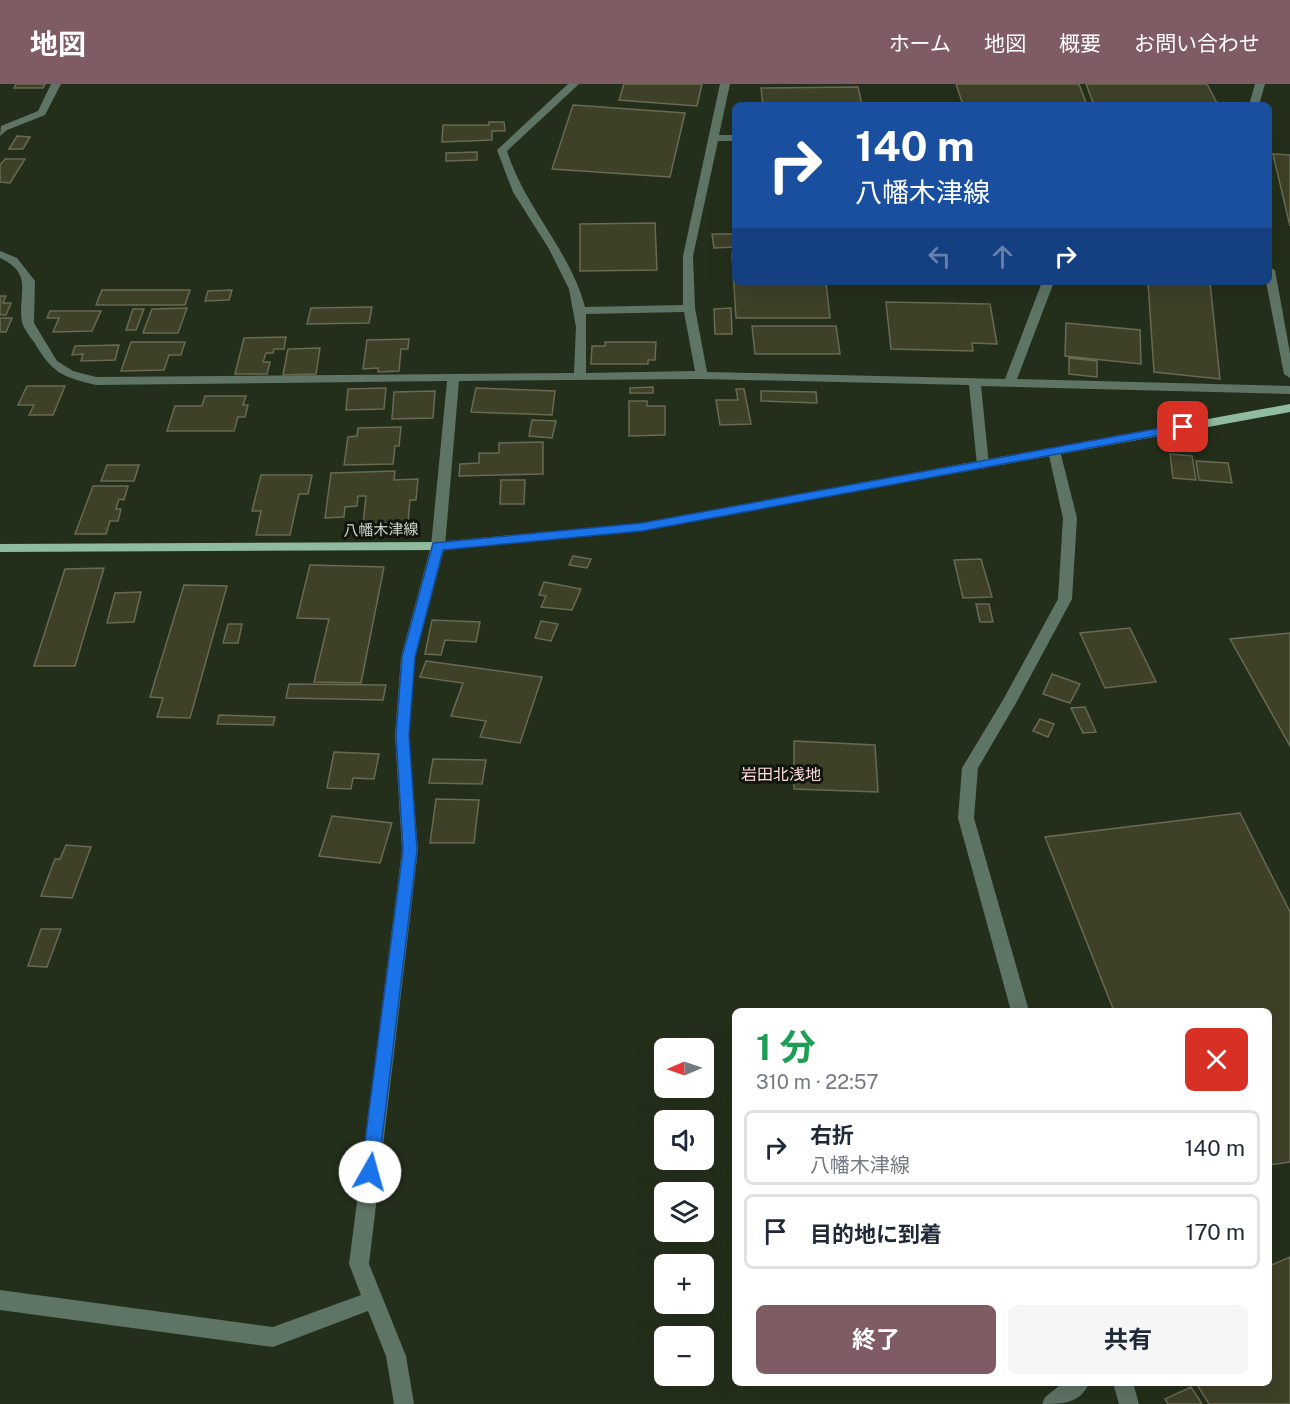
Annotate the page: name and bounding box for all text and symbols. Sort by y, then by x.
text: 地図 [30,27,86,60]
text: ホーム [889,31,951,56]
text: 地図 [984,31,1026,56]
text: 概要 [1059,31,1101,56]
text: お問い合わせ [1134,31,1260,56]
text: 140 m [855,121,975,170]
icon: right [756,126,834,204]
text: 八幡木津線 [855,176,990,208]
icon: left [923,240,956,273]
icon: ahead [986,240,1019,273]
icon: right [1049,240,1082,273]
pin [1157,401,1208,452]
icon: arrive [1166,410,1199,443]
street label: 八幡木津線 [343,520,419,539]
district label: 岩田北浅地 [741,765,821,784]
text: 1 分 [756,1026,816,1068]
button: close [1185,1028,1248,1091]
north arrow [654,1038,714,1098]
map controls [654,1038,714,1386]
text: 310 m · 22:57 [756,1070,879,1094]
button: sound [654,1110,714,1170]
text: 右折 [810,1122,854,1148]
icon: right [759,1131,792,1164]
text: 140 m [1184,1135,1245,1161]
position arrow [338,1140,402,1204]
text: 八幡木津線 [810,1153,910,1177]
button: layers [654,1182,714,1242]
icon: arrive [759,1215,792,1248]
text: 170 m [1185,1219,1245,1245]
text: 目的地に到着 [810,1221,942,1247]
button: + [654,1254,714,1314]
button: 終了 [756,1305,996,1374]
button: 共有 [1008,1305,1248,1374]
button: − [654,1326,714,1386]

